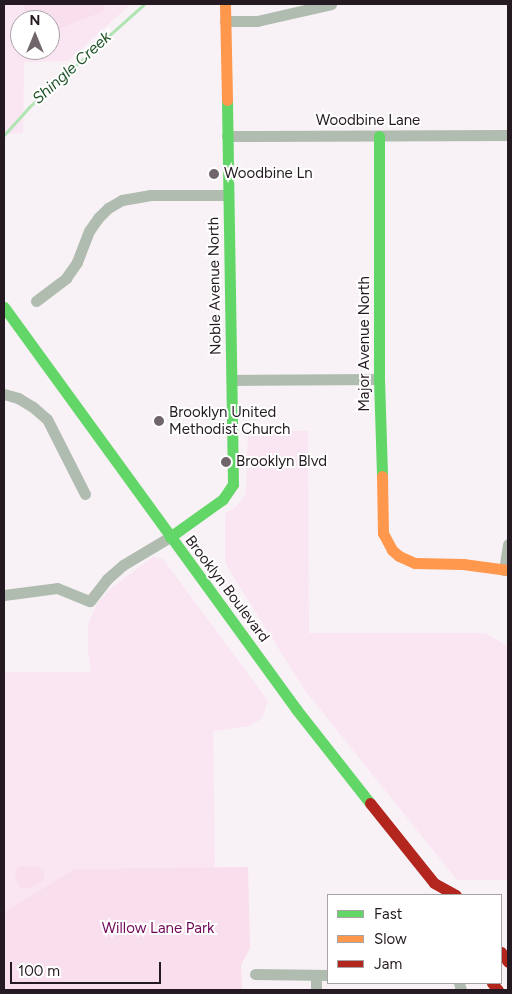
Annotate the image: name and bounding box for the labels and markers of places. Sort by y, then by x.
place label: Woodbine Ln [224,165,313,183]
marker: Woodbine Ln [208,168,220,180]
place label: Brooklyn United Methodist Church [169,403,290,438]
marker: Brooklyn United Methodist Church [153,415,165,427]
place label: Brooklyn Blvd [236,453,327,471]
marker: Brooklyn Blvd [220,456,232,468]

